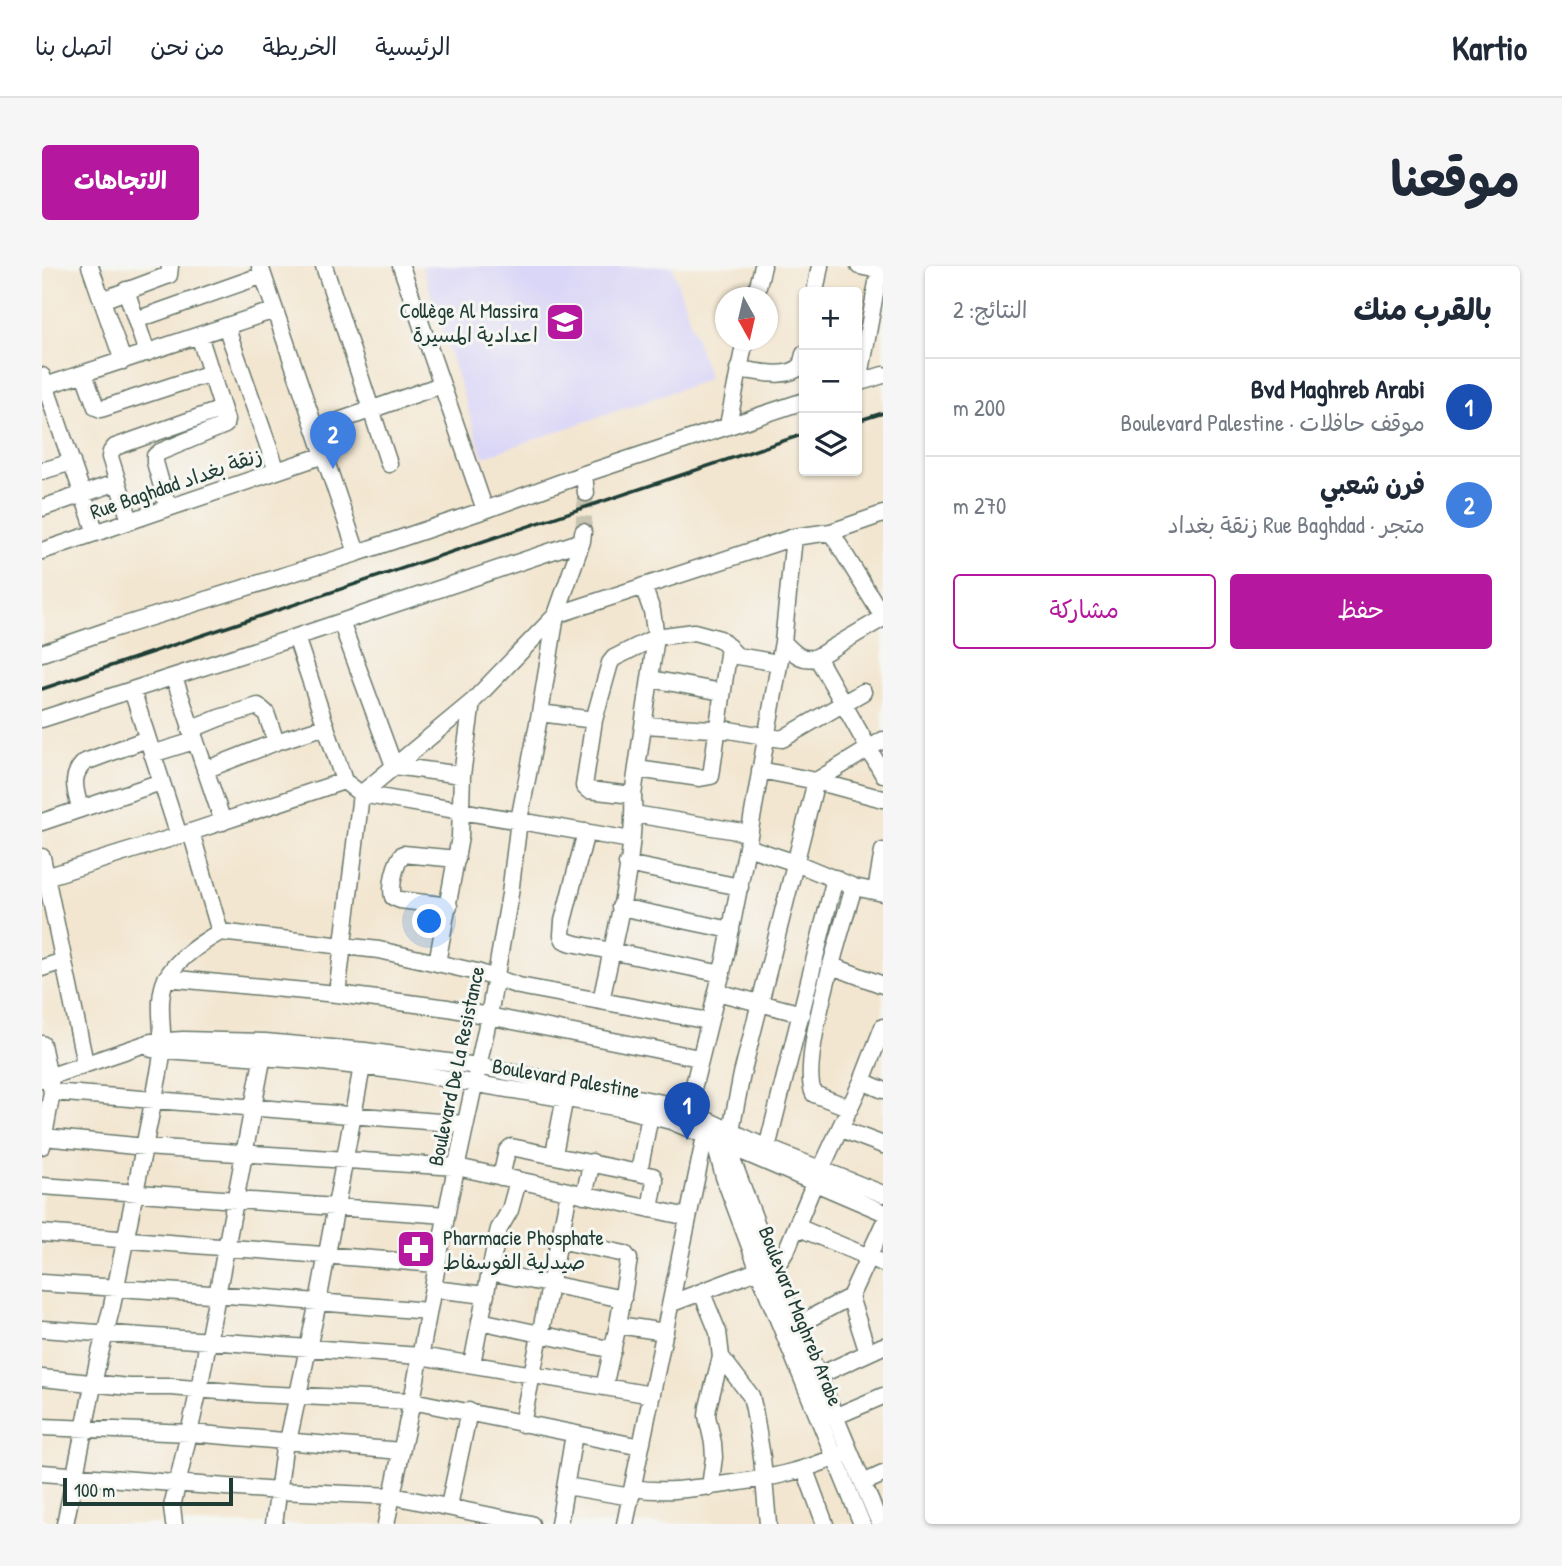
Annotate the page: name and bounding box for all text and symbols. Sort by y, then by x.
text: Kartio [1452,26,1527,70]
text: اتصل بنا [35,30,112,62]
text: من نحن [150,30,224,62]
text: الخريطة [262,30,337,62]
text: الرئيسية [375,30,451,62]
button: الاتجاهات [42,145,199,220]
text: موقعنا [1390,145,1520,211]
north arrow [715,287,778,350]
map controls [799,287,862,476]
button: + [799,287,862,350]
text: بالقرب منك [1354,289,1492,329]
text: النتائج: 2 [953,294,1027,325]
place label: Collège Al Massira اعدادية المسيرة [400,296,538,349]
school or university icon: Collège Al Massira اعدادية المسيرة [544,301,586,343]
button: − [799,350,862,413]
text: Bvd Maghreb Arabi [1251,371,1425,406]
text: 200 m [953,392,1005,423]
text: 1 [1465,392,1473,423]
text: موقف حافلات · Boulevard Palestine [1120,407,1425,438]
pin: 2 [310,411,356,469]
button: layers [799,413,862,476]
street label: Rue Baghdad زنقة بغداد [86,440,266,526]
text: فرن شعبي [1320,467,1425,502]
text: 270 m [953,490,1006,521]
text: 2 [1464,490,1474,521]
text: متجر · Rue Baghdad زنقة بغداد [1168,509,1425,540]
button: مشاركة [953,574,1216,649]
button: حفظ [1230,574,1492,649]
your location [412,904,446,938]
street label: Boulevard De La Resistance [421,963,491,1169]
street label: Boulevard Palestine [490,1051,642,1105]
pin: 1 [664,1082,710,1140]
street label: Boulevard Maghreb Arabe [752,1222,850,1410]
place label: Pharmacie Phosphate صيدلية الفوسفاط [443,1223,604,1276]
pharmacy icon: Pharmacie Phosphate صيدلية الفوسفاط [395,1228,437,1270]
scale bar [63,1475,233,1507]
text: 100 m [74,1477,115,1503]

